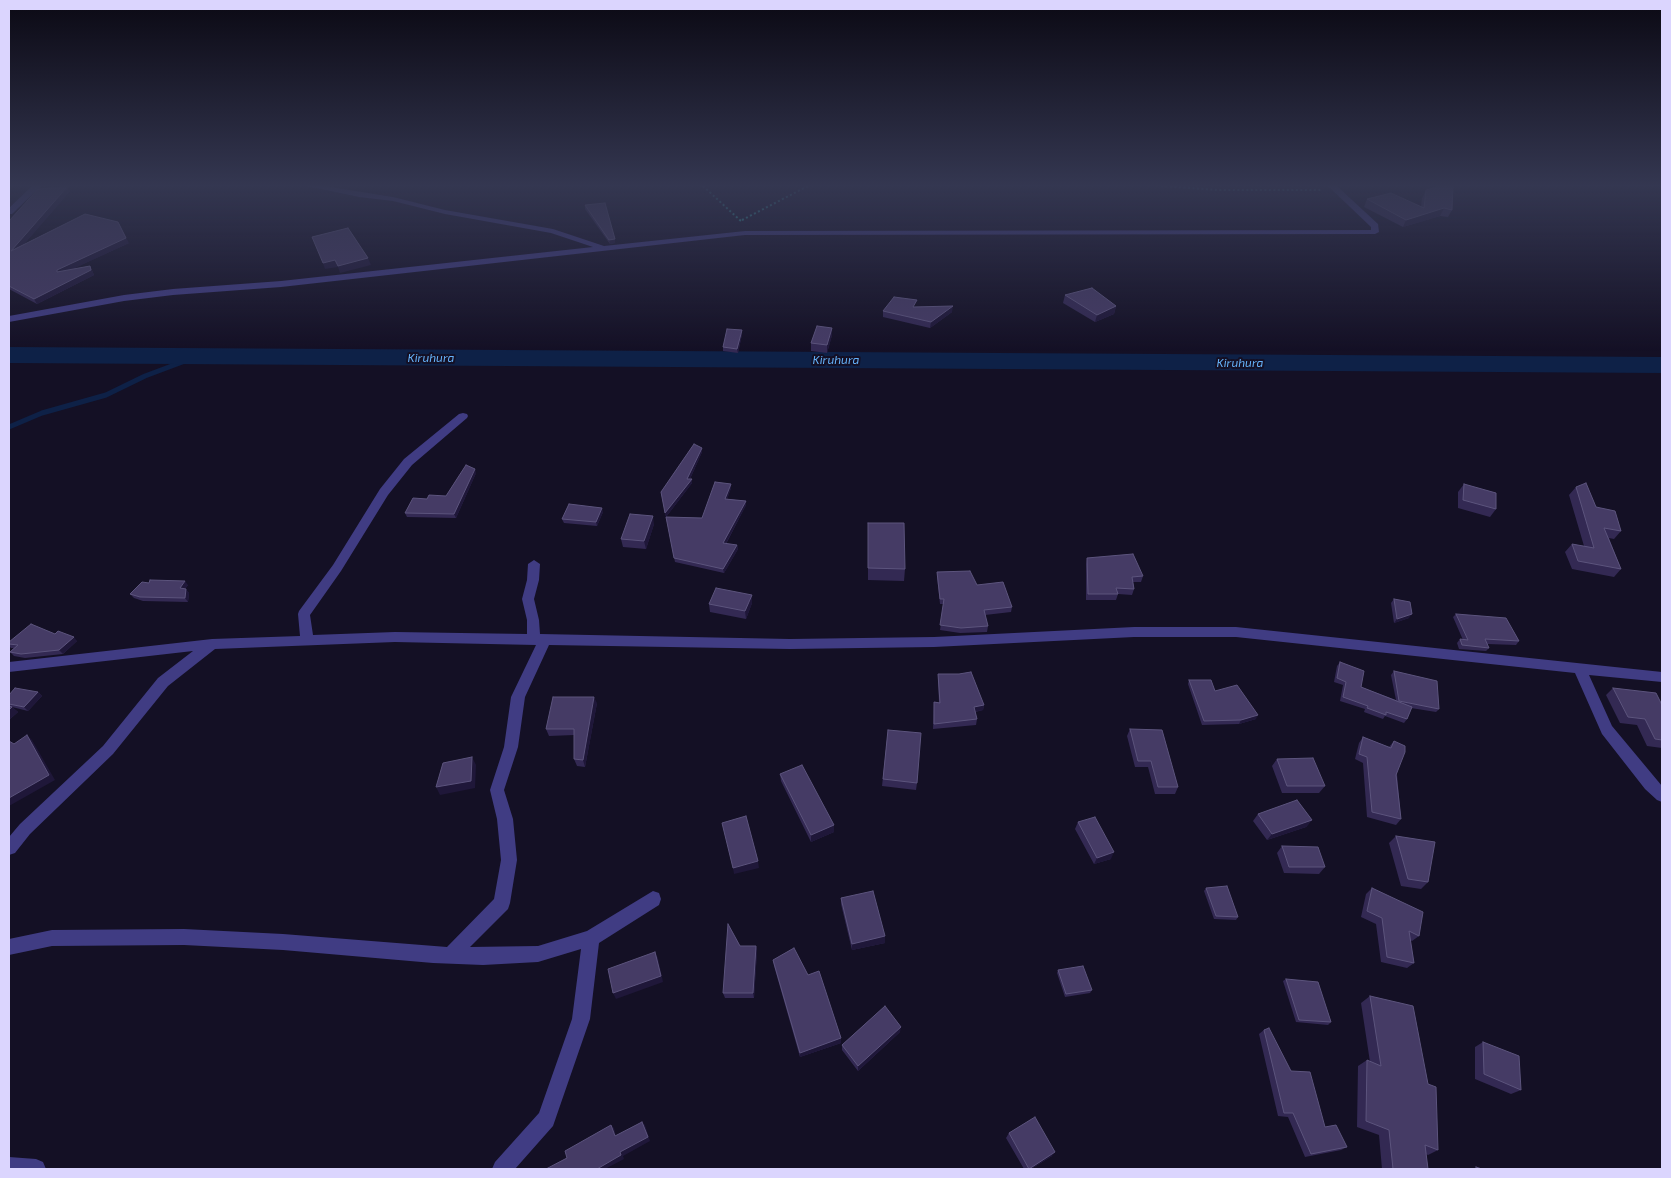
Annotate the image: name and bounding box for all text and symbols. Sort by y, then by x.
water label: Kiruhura [408,351,454,365]
water label: Kiruhura [813,353,859,367]
water label: Kiruhura [1217,356,1263,370]

